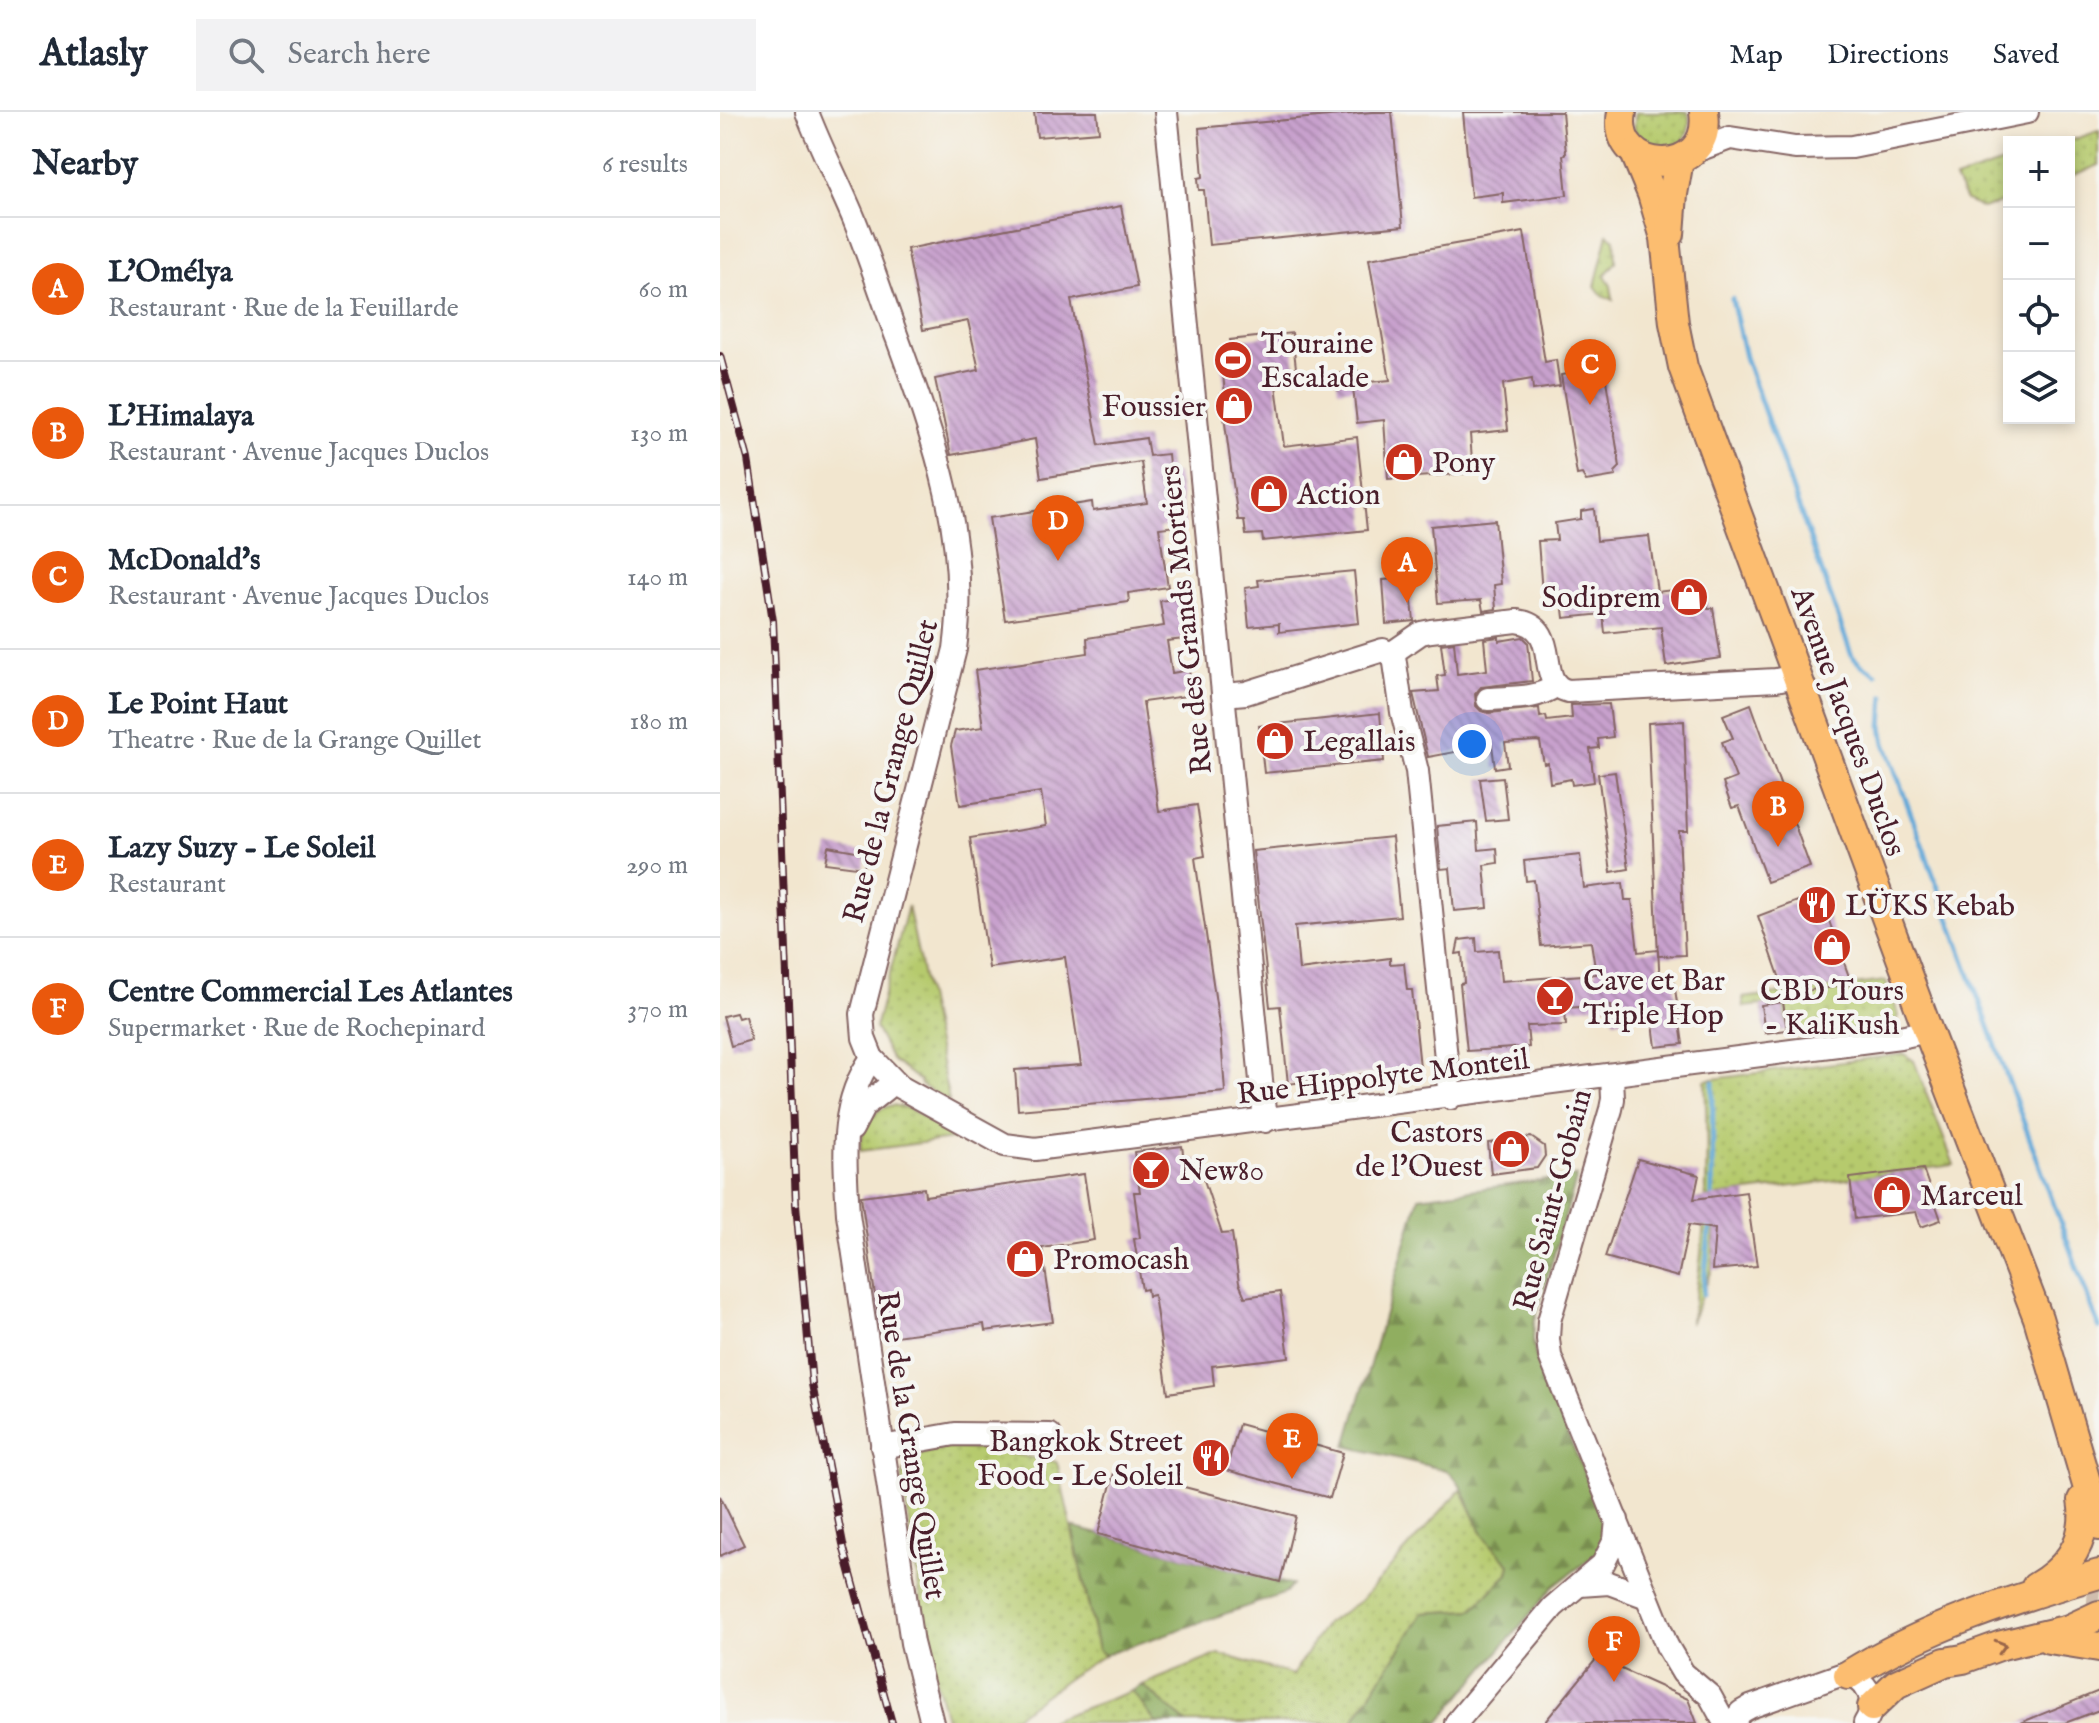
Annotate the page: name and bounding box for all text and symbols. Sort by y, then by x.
search box [196,19,756,91]
text: Atlasly [40,31,148,79]
icon: search [224,33,268,77]
text: Search here [288,36,431,74]
text: Map [1729,38,1783,73]
text: Directions [1827,38,1949,73]
text: Saved [1993,38,2059,73]
map controls [2003,136,2075,424]
button: + [2003,136,2075,208]
text: Nearby [32,143,138,186]
text: 6 results [602,148,688,181]
button: − [2003,208,2075,280]
text: L'Omélya [108,254,233,292]
text: A [49,273,67,306]
text: 60 m [639,273,688,306]
button: locate [2003,280,2075,352]
text: Restaurant · Rue de la Feuillarde [108,292,459,325]
place label: Touraine Escalade [1261,326,1374,398]
sports icon: Touraine Escalade [1212,339,1254,381]
pin: C [1564,339,1616,405]
button: layers [2003,352,2075,424]
shop icon: Foussier [1213,385,1255,427]
place label: Foussier [1102,389,1206,427]
text: L'Himalaya [108,398,254,436]
text: B [49,417,67,450]
text: 130 m [630,417,688,450]
text: Restaurant · Avenue Jacques Duclos [108,436,489,469]
shop icon: Pony [1383,441,1425,483]
place label: Pony [1432,445,1496,483]
street label: Rue des Grands Mortiers [1152,463,1222,776]
shop icon: Action [1248,473,1290,515]
place label: Action [1296,477,1380,515]
pin: D [1032,495,1084,561]
pin: A [1381,537,1433,603]
text: McDonald's [108,542,261,580]
text: C [49,561,67,594]
text: 140 m [627,561,688,594]
shop icon: Sodiprem [1668,576,1710,618]
text: Restaurant · Avenue Jacques Duclos [108,580,489,613]
place label: Sodiprem [1541,580,1661,618]
street label: Avenue Jacques Duclos [1780,581,1914,862]
street label: Rue de la Grange Quillet [836,616,948,927]
text: Le Point Haut [108,686,288,724]
text: D [48,705,68,738]
text: 180 m [630,705,688,738]
shop icon: Legallais [1254,720,1296,762]
text: Theatre · Rue de la Grange Quillet [108,724,481,757]
place label: Legallais [1303,724,1416,762]
your location [1452,724,1492,764]
pin: B [1752,781,1804,847]
text: Lazy Suzy - Le Soleil [108,830,376,868]
text: E [49,849,67,882]
text: 290 m [626,849,688,882]
text: Restaurant [108,868,226,901]
restaurant icon: LÜKS Kebab [1796,884,1838,926]
place label: LÜKS Kebab [1845,888,2015,926]
shop icon: CBD Tours - KaliKush [1811,926,1853,968]
place label: Cave et Bar Triple Hop [1583,963,1725,1035]
place label: CBD Tours - KaliKush [1760,973,1904,1045]
text: Centre Commercial Les Atlantes [108,974,513,1012]
bar icon: Cave et Bar Triple Hop [1534,976,1576,1018]
text: F [50,993,66,1026]
text: 370 m [628,993,688,1026]
text: Supermarket · Rue de Rochepinard [108,1012,485,1045]
street label: Rue Hippolyte Monteil [1235,1041,1532,1115]
street label: Rue Saint-Gobain [1506,1085,1602,1316]
place label: Castors de l'Ouest [1355,1115,1483,1187]
shop icon: Castors de l'Ouest [1490,1128,1532,1170]
bar icon: New80 [1130,1149,1172,1191]
place label: New80 [1179,1153,1264,1191]
shop icon: Marceul [1871,1174,1913,1216]
place label: Marceul [1920,1178,2023,1216]
shop icon: Promocash [1004,1238,1046,1280]
place label: Promocash [1053,1242,1189,1280]
street label: Rue de la Grange Quillet [867,1289,953,1602]
pin: E [1266,1413,1318,1479]
place label: Bangkok Street Food - Le Soleil [977,1424,1184,1496]
restaurant icon: Bangkok Street Food - Le Soleil [1190,1437,1232,1479]
pin: F [1588,1616,1640,1682]
one-way arrow [1994,1639,2008,1655]

